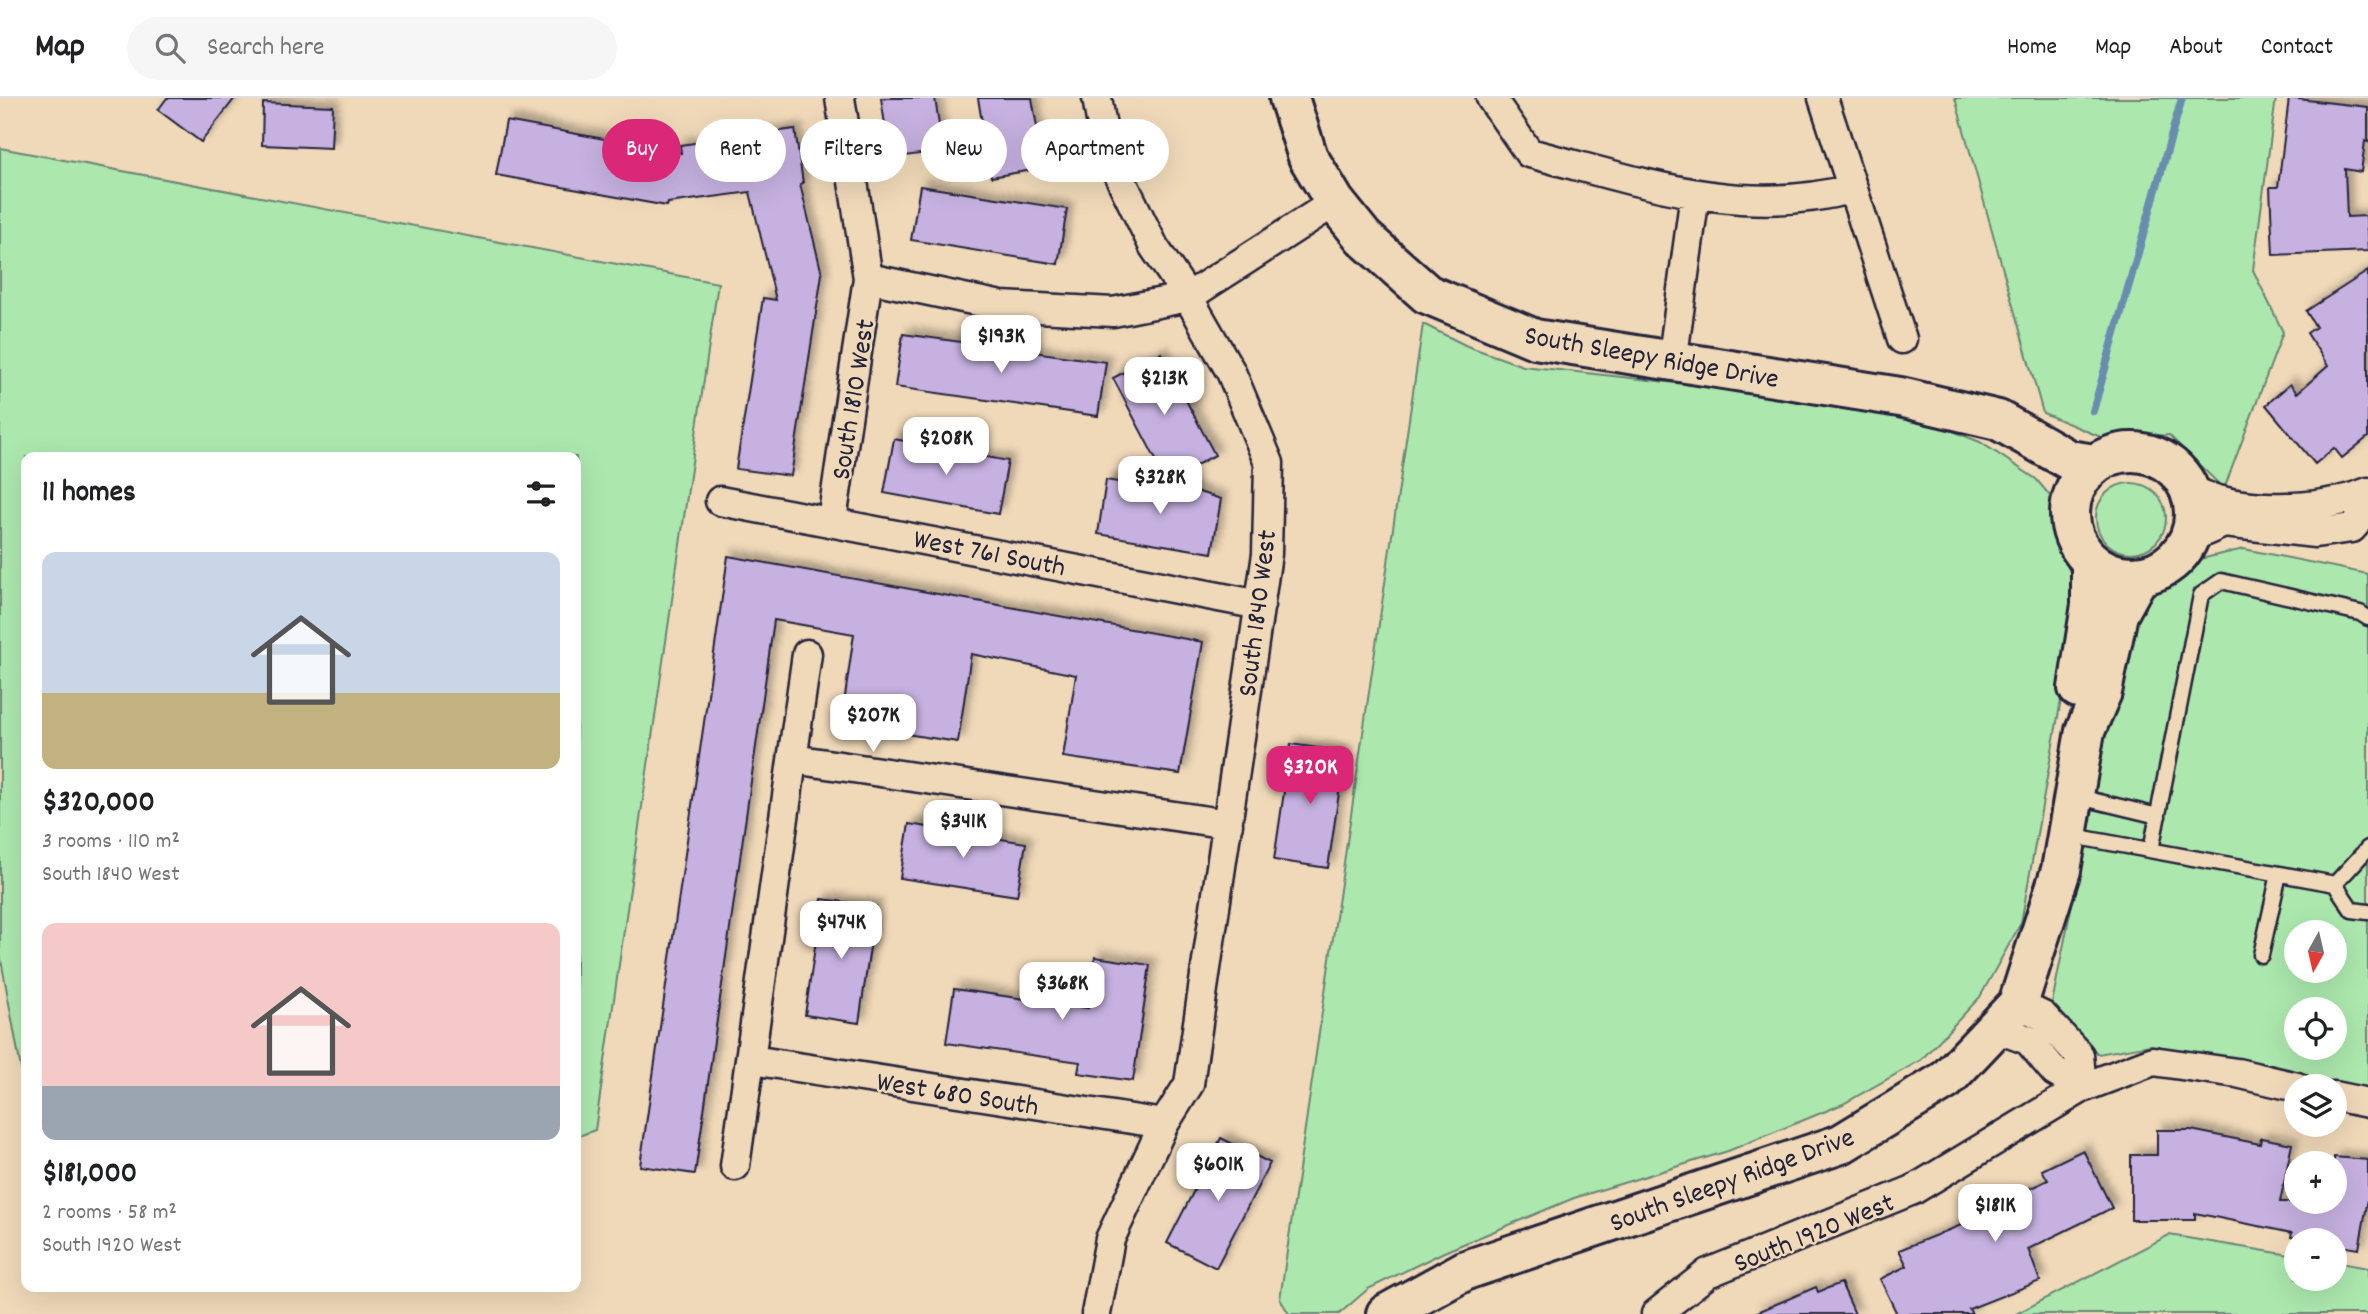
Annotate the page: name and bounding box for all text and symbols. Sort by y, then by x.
search box [127,17,617,80]
text: Map [35,25,85,72]
icon: search [151,29,189,67]
text: Search here [207,30,325,67]
text: Home [2007,31,2057,65]
text: Map [2095,31,2131,65]
text: About [2169,31,2223,65]
text: Contact [2261,31,2333,65]
chip: Buy [602,119,681,182]
chip: Rent [695,119,786,182]
chip: Filters [800,119,907,182]
chip: New [921,119,1007,182]
chip: Apartment [1021,119,1169,182]
pin: $193K [952,316,1050,375]
street label: South 1810 West [824,317,888,483]
street label: South Sleepy Ridge Drive [1521,318,1781,402]
text: $193K [977,321,1025,354]
pin: $213K [1115,358,1213,417]
text: $213K [1140,363,1188,396]
pin: $208K [897,418,995,477]
text: $208K [919,423,973,456]
pin: $328K [1111,456,1209,516]
text: $328K [1134,462,1186,495]
text: 11 homes [42,473,136,516]
icon: filters [522,475,560,513]
street label: West 761 South [910,522,1068,590]
street label: South 1840 West [1230,528,1290,699]
icon: home [238,597,364,723]
pin: $207K [824,694,922,754]
text: $207K [846,700,900,733]
pin: $320K [1261,746,1359,806]
text: $320K [1282,752,1338,785]
text: $320,000 [42,783,155,826]
pin: $341K [914,800,1012,860]
text: $341K [939,806,987,839]
text: 3 rooms · 110 m² [42,826,180,859]
text: South 1840 West [42,859,180,892]
pin: $474K [792,902,890,961]
text: $474K [816,907,866,940]
north arrow [2284,920,2347,984]
map controls [2284,920,2347,1291]
pin: $368K [1013,962,1111,1022]
icon: home [238,968,364,1094]
text: $368K [1036,968,1089,1001]
button: locate [2284,997,2347,1060]
street label: West 680 South [873,1064,1041,1129]
button: layers [2284,1074,2347,1137]
street label: South Sleepy Ridge Drive [1605,1120,1861,1246]
pin: $601K [1169,1144,1267,1203]
text: $601K [1192,1149,1244,1182]
button: + [2284,1151,2347,1214]
text: $181,000 [42,1154,137,1197]
pin: $181K [1946,1184,2044,1244]
street label: South 1920 West [1729,1185,1901,1286]
text: $181K [1974,1190,2016,1223]
text: 2 rooms · 58 m² [42,1197,177,1230]
button: − [2284,1228,2347,1291]
text: South 1920 West [42,1230,182,1263]

